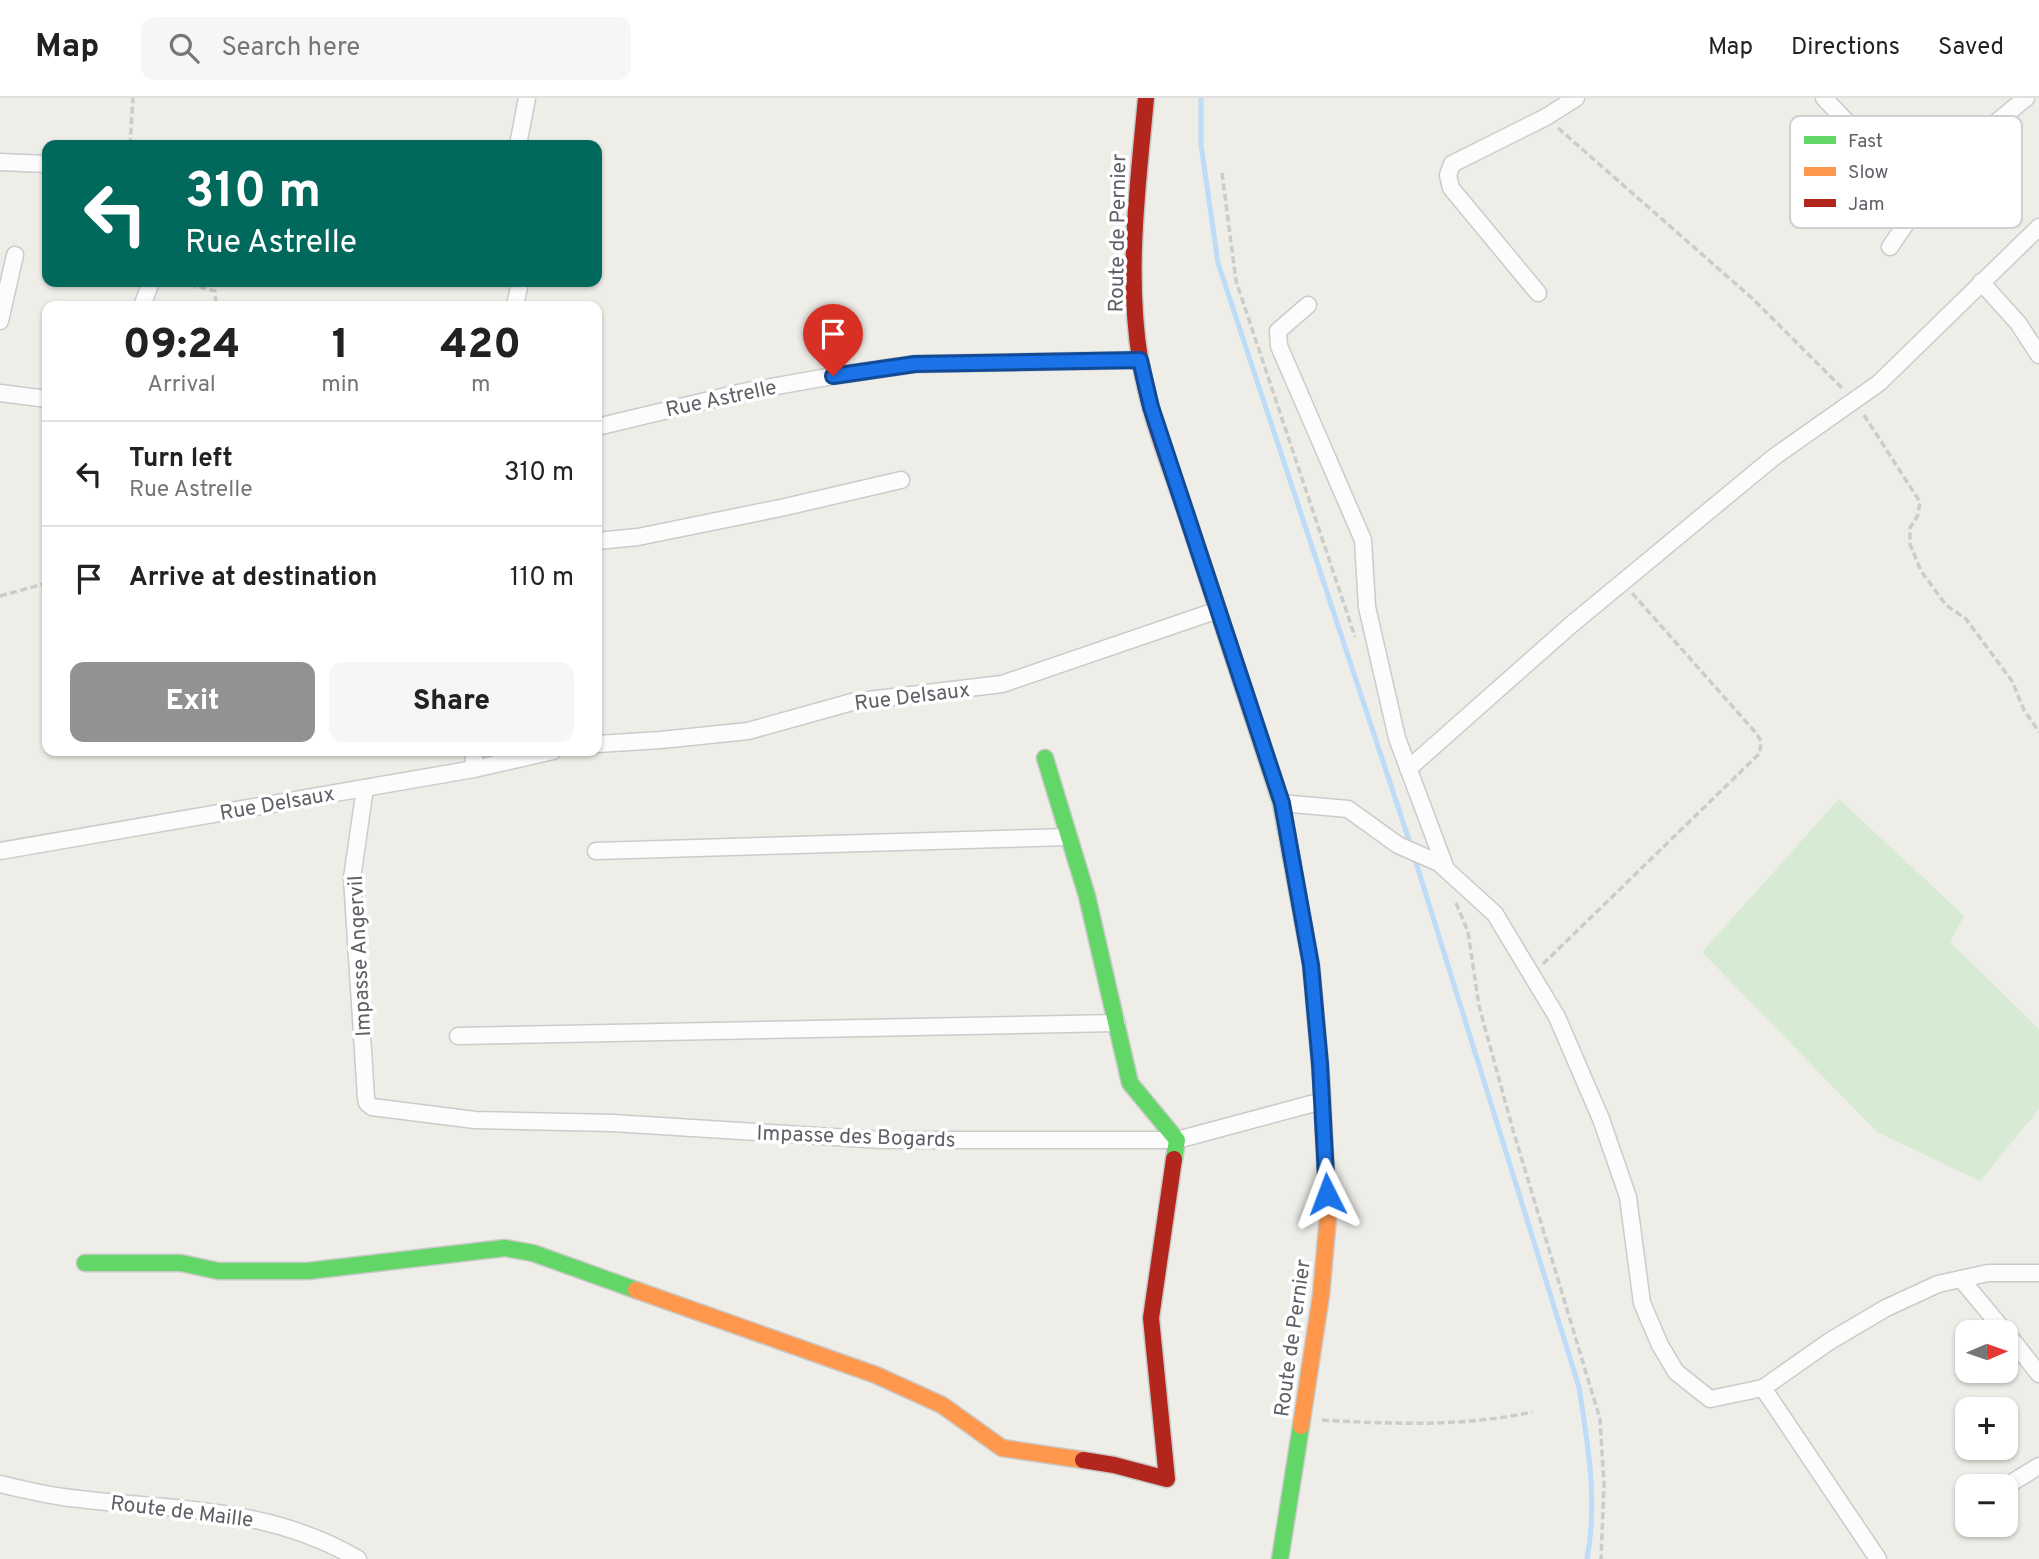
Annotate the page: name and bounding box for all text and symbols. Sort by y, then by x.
search box [141,17,631,80]
text: Map [35,27,99,69]
icon: search [165,29,203,67]
text: Search here [221,32,360,65]
text: Map [1708,33,1753,63]
text: Directions [1791,33,1900,63]
text: Saved [1938,33,2004,63]
legend [1790,116,2022,228]
text: Fast [1848,130,1883,154]
street label: Route de Pernier [1104,153,1133,313]
text: Slow [1848,161,1888,185]
text: 310 m [185,163,321,225]
icon: left [70,168,161,259]
text: Jam [1848,193,1885,217]
text: Rue Astrelle [185,224,357,264]
pin [803,304,863,376]
icon: arrive [814,315,852,353]
text: 09:24 [123,320,240,373]
text: 1 [332,320,349,373]
text: 420 [440,320,521,373]
text: Arrival [147,371,216,400]
text: min [321,371,359,400]
text: m [471,371,490,400]
street label: Rue Astrelle [663,375,779,424]
text: Turn left [129,443,233,476]
icon: left [70,455,108,493]
text: 310 m [504,457,574,490]
text: Rue Astrelle [129,476,253,505]
icon: arrive [70,560,108,598]
text: Arrive at destination [129,562,377,595]
text: 110 m [510,562,574,595]
button: Exit [70,662,315,742]
button: Share [329,662,574,742]
street label: Rue Delsaux [853,677,972,718]
street label: Rue Delsaux [218,781,337,828]
street label: Impasse Angervil [343,875,378,1037]
street label: Impasse des Bogards [756,1121,956,1154]
position arrow [1290,1157,1364,1231]
street label: Route de Pernier [1269,1258,1318,1419]
north arrow [1955,1320,2018,1382]
map controls [1955,1320,2018,1537]
button: + [1955,1397,2018,1460]
button: − [1955,1474,2018,1537]
street label: Route de Maille [109,1490,255,1535]

